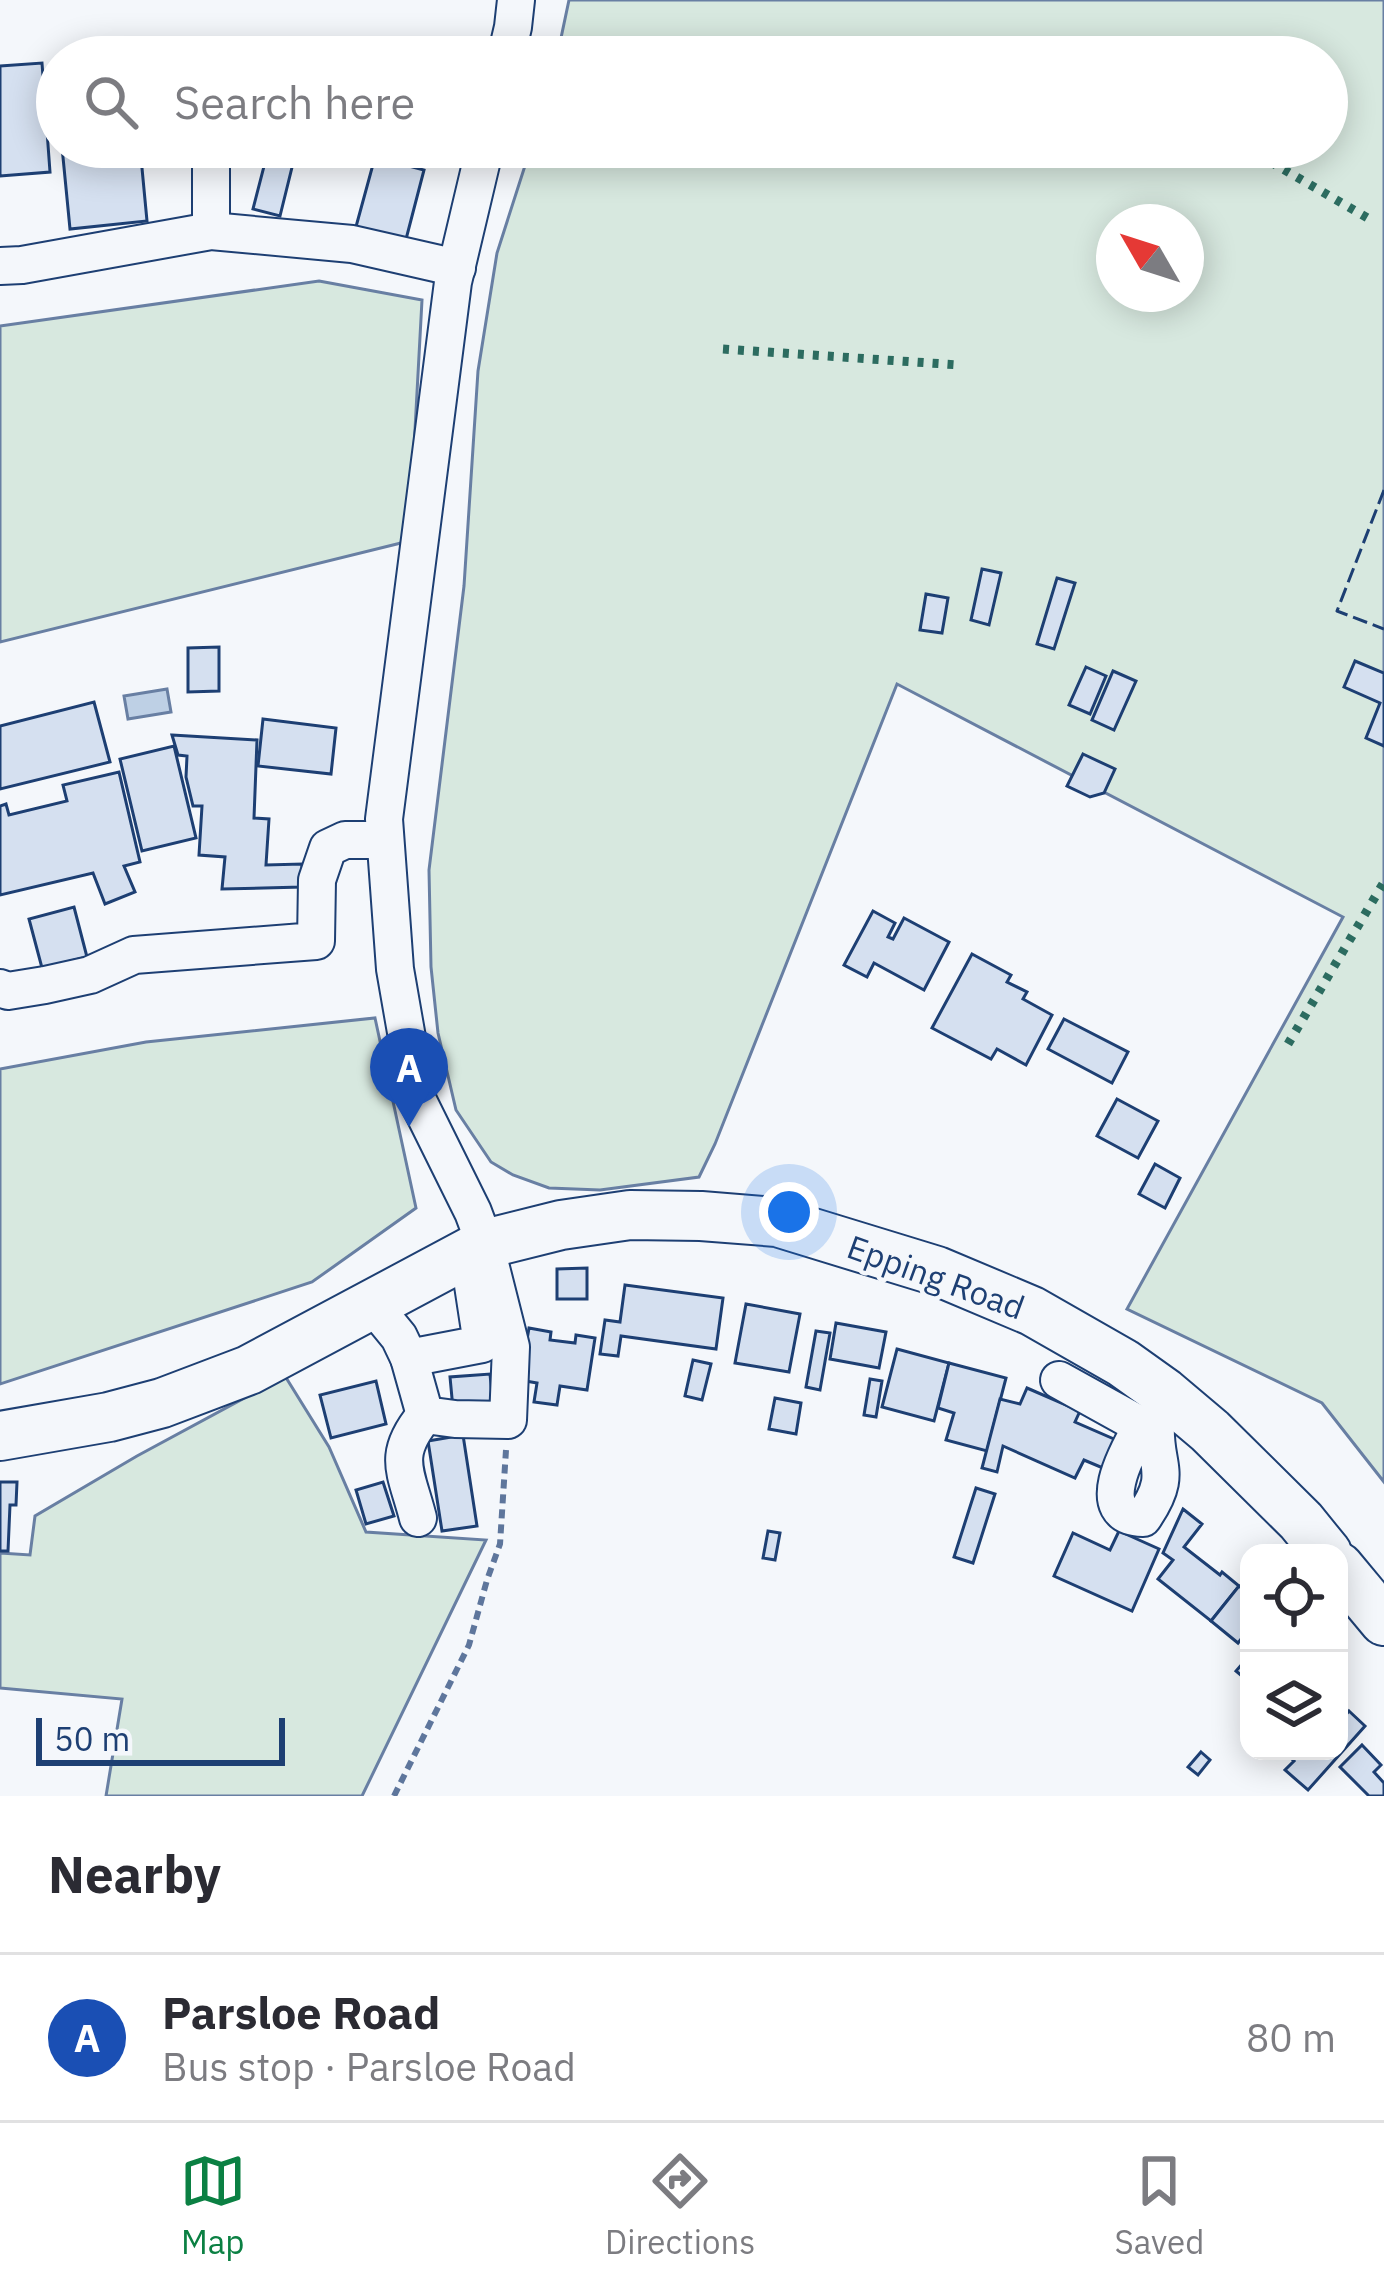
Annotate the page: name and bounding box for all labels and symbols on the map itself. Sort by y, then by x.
north arrow [1096,204,1204,312]
pin: A [370,1028,448,1127]
your location [759,1182,819,1242]
street label: Epping Road [842,1225,1031,1328]
scale bar [36,1712,285,1765]

